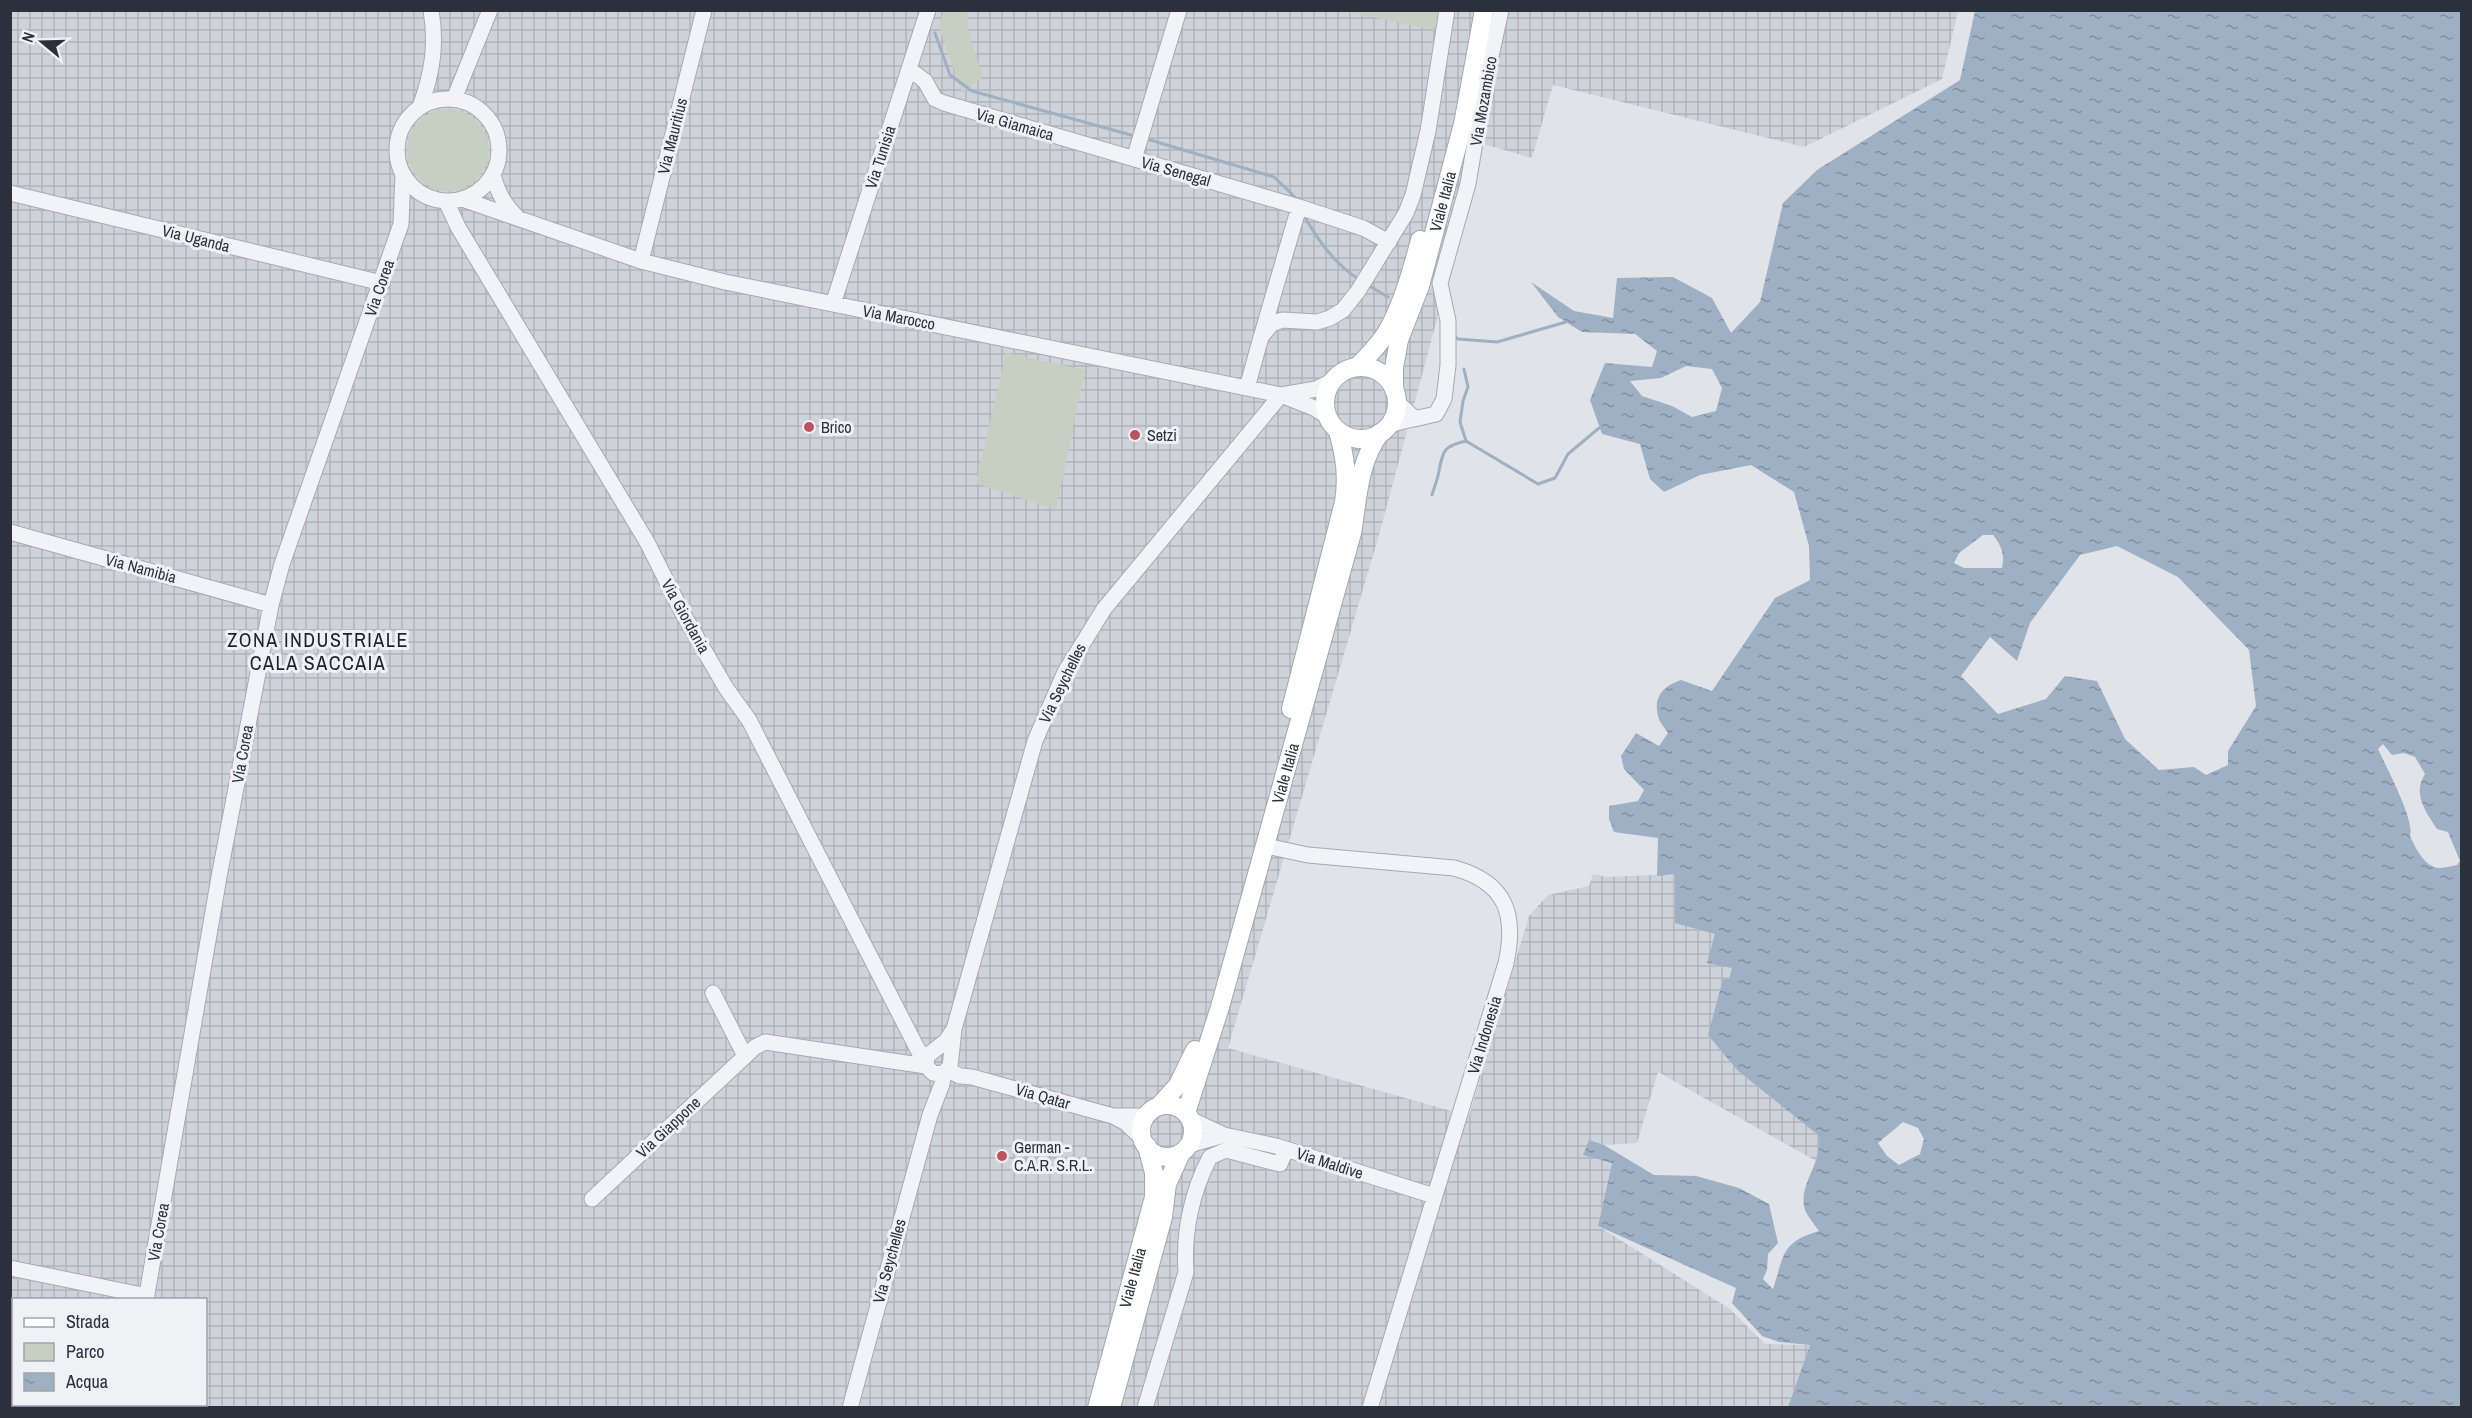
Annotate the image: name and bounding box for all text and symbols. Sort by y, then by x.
north arrow [12,12,72,72]
text: N [16,29,40,45]
street label: Via Mozambico [1464,54,1502,148]
street label: Via Mauritius [652,96,692,176]
street label: Via Giamaica [974,102,1057,146]
street label: Via Tunisia [859,122,901,192]
street label: Via Senegal [1139,151,1213,191]
street label: Viale Italia [1424,168,1461,234]
street label: Via Uganda [160,219,233,257]
street label: Via Corea [359,256,399,319]
street label: Via Marocco [861,299,937,335]
place label: Brico [821,416,852,438]
marker: Brico [802,420,816,434]
place label: Setzi [1147,424,1177,446]
marker: Setzi [1128,428,1142,442]
street label: Via Namibia [103,548,180,588]
street label: Via Giordania [657,575,716,658]
district label: ZONA INDUSTRIALE CALA SACCAIA [227,626,409,676]
street label: Via Seychelles [1033,639,1091,727]
street label: Via Corea [226,722,258,785]
street label: Viale Italia [1266,740,1304,806]
street label: Via Indonesia [1462,993,1507,1077]
street label: Via Qatar [1013,1078,1074,1114]
street label: Via Giappone [631,1091,705,1163]
place label: German - C.A.R. S.R.L. [1014,1136,1093,1176]
street label: Via Maldive [1294,1142,1366,1184]
marker: German - C.A.R. S.R.L. [995,1149,1009,1163]
street label: Via Corea [142,1200,174,1263]
street label: Via Seychelles [867,1216,911,1306]
street label: Viale Italia [1114,1244,1151,1310]
legend [12,1298,207,1406]
text: Strada [66,1309,110,1334]
text: Parco [66,1339,105,1364]
text: Acqua [65,1369,108,1394]

